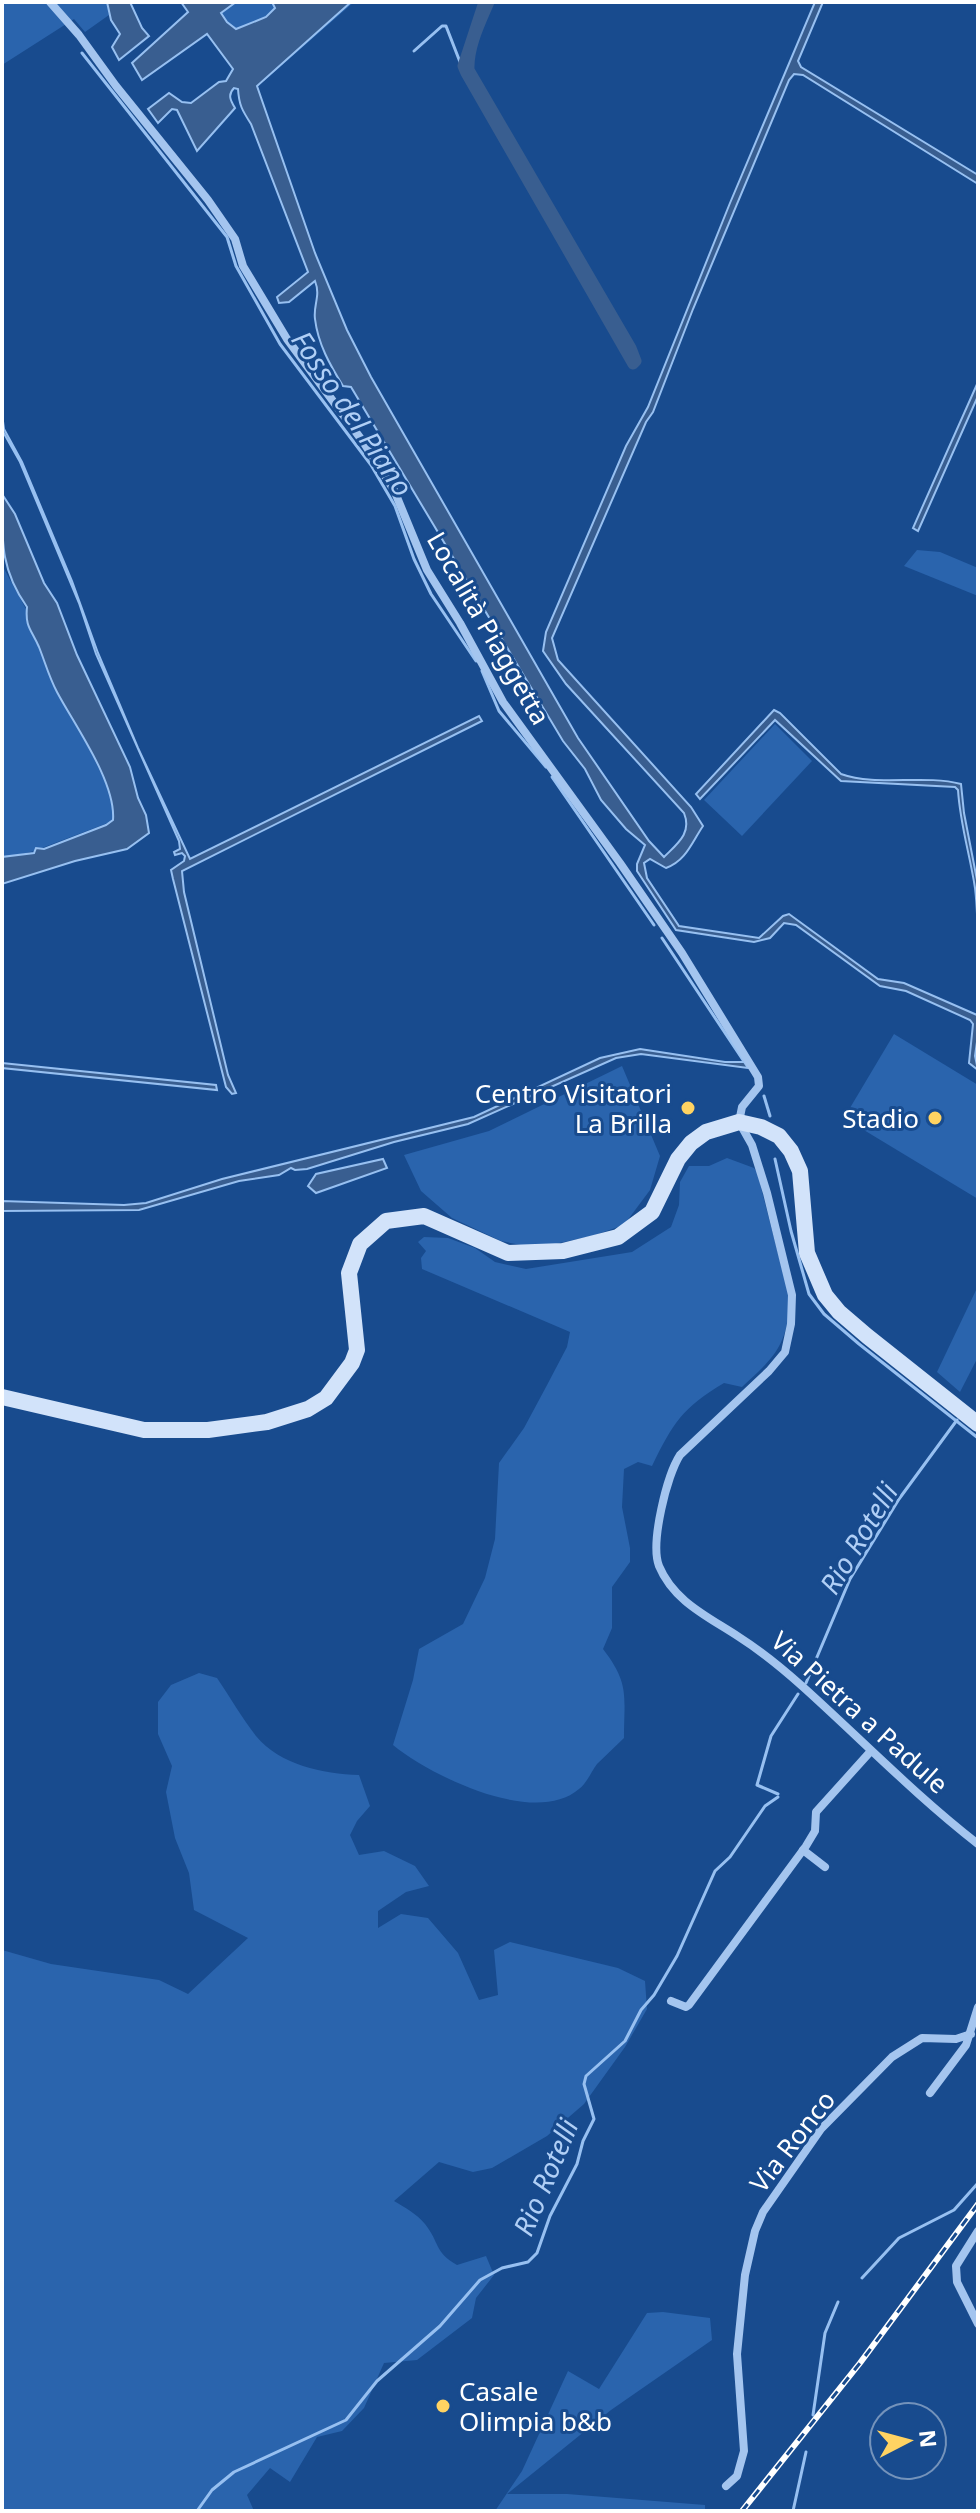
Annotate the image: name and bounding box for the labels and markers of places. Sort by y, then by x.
place label: Centro Visitatori La Brilla [475,1075,672,1141]
marker: Centro Visitatori La Brilla [679,1099,697,1117]
place label: Stadio [842,1100,919,1136]
marker: Stadio [926,1109,944,1127]
place label: Casale Olimpia b&b [459,2373,612,2439]
marker: Casale Olimpia b&b [434,2397,452,2415]

